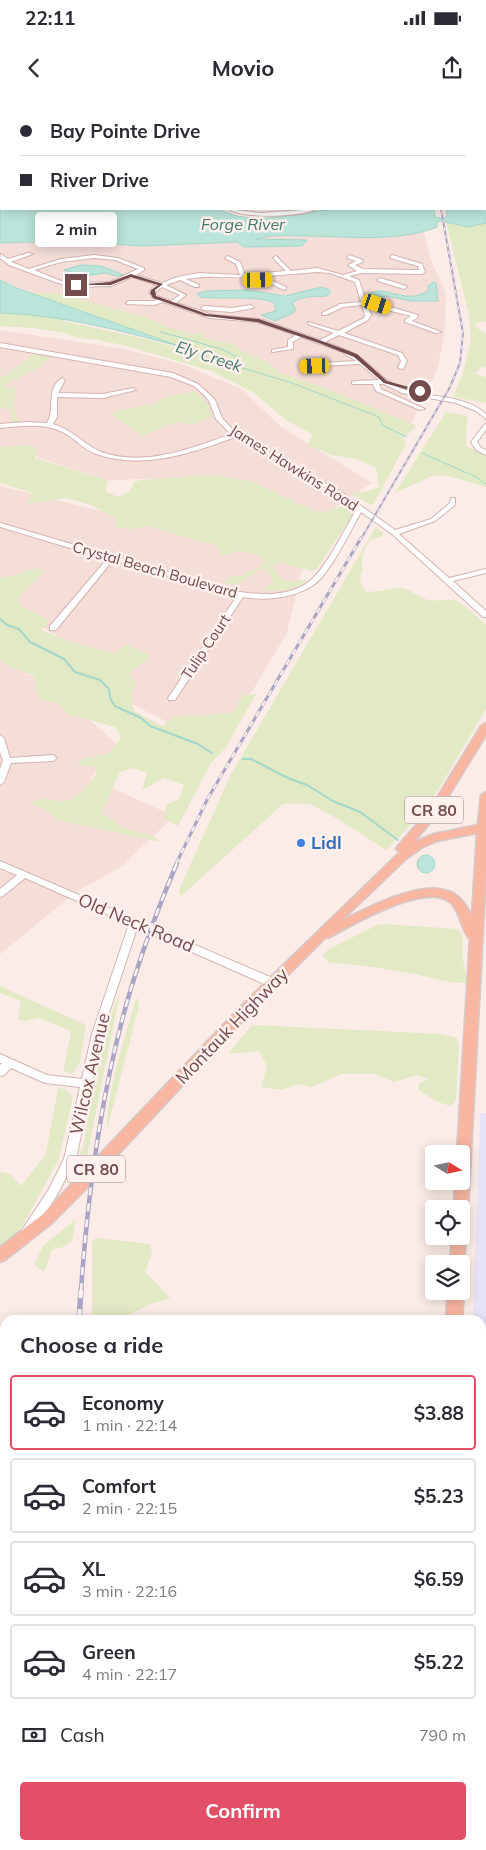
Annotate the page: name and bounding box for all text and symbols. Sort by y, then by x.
text: 22:11 [25,6,75,30]
icon: back [20,54,48,82]
text: Movio [212,54,274,82]
icon: share [438,54,466,82]
text: Bay Pointe Drive [50,119,200,143]
text: River Drive [50,168,149,192]
callout: 2 min [35,212,117,248]
water label: Forge River [201,214,286,234]
text: 2 min [55,219,97,239]
car [242,272,273,288]
route end [65,274,87,296]
car [360,292,393,316]
water label: Ely Creek [173,336,245,376]
car [299,358,330,374]
route start [409,380,431,402]
street label: James Hawkins Road [226,420,362,515]
street label: Crystal Beach Boulevard [70,537,240,602]
street label: Tulip Court [177,610,234,683]
road number: CR 80 [405,796,463,824]
place label: Lidl [311,831,342,854]
marker: Lidl [295,837,307,849]
street label: Old Neck Road [75,888,198,957]
street label: Montauk Highway [170,962,293,1089]
street label: Wilcox Avenue [64,1011,115,1137]
north arrow [425,1145,470,1190]
map controls [425,1145,470,1300]
road number: CR 80 [67,1156,125,1182]
button: locate [425,1200,470,1245]
button: layers [425,1255,470,1300]
text: Choose a ride [20,1331,163,1359]
icon: car [22,1390,67,1435]
text: Economy [82,1391,164,1415]
text: $3.88 [414,1401,464,1425]
text: 1 min · 22:14 [82,1415,177,1435]
icon: car [22,1473,67,1518]
text: Comfort [82,1474,156,1498]
text: $5.23 [414,1484,464,1508]
text: 2 min · 22:15 [82,1498,177,1518]
icon: car [22,1556,67,1601]
text: XL [82,1557,105,1581]
text: $6.59 [414,1567,464,1591]
text: 3 min · 22:16 [82,1581,177,1601]
icon: car [22,1639,67,1684]
text: Green [82,1640,136,1664]
text: $5.22 [414,1650,464,1674]
text: 4 min · 22:17 [82,1664,177,1684]
icon: cash [20,1721,48,1749]
text: Cash [60,1723,105,1747]
text: 790 m [419,1725,466,1745]
button: Confirm [20,1782,466,1840]

